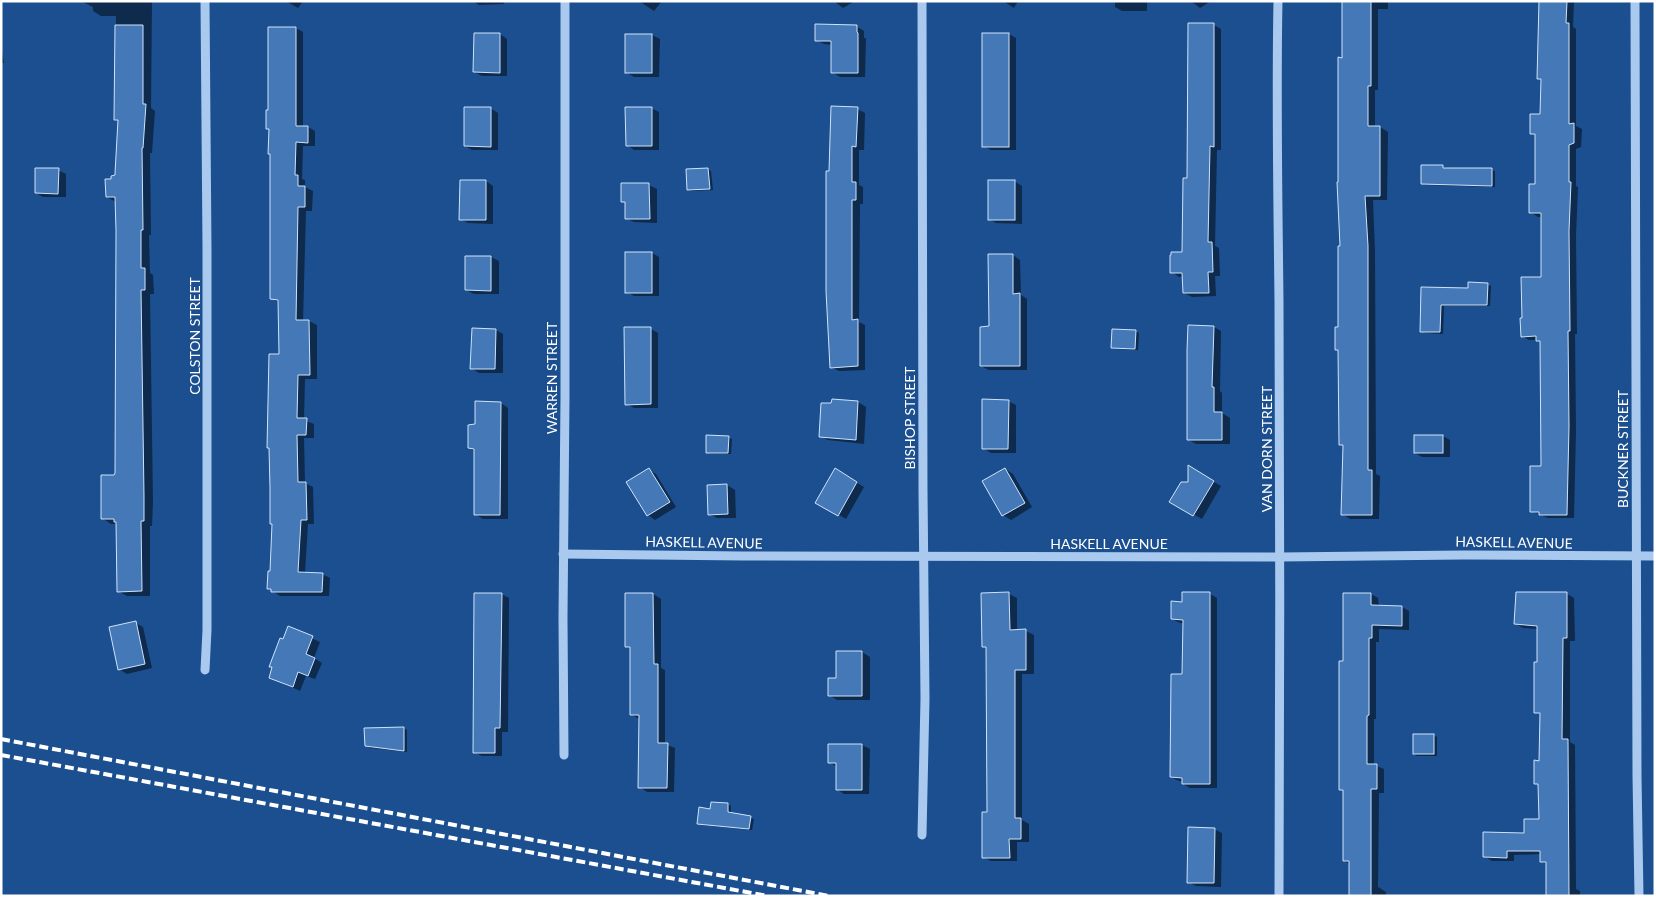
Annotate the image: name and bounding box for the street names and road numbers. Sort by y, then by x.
street label: COLSTON STREET [186,277,203,395]
street label: WARREN STREET [543,321,560,434]
street label: BISHOP STREET [901,366,918,470]
street label: VAN DORN STREET [1258,385,1275,512]
street label: BUCKNER STREET [1614,389,1631,508]
street label: HASKELL AVENUE [645,532,763,552]
street label: HASKELL AVENUE [1455,532,1573,552]
street label: HASKELL AVENUE [1050,535,1168,552]

